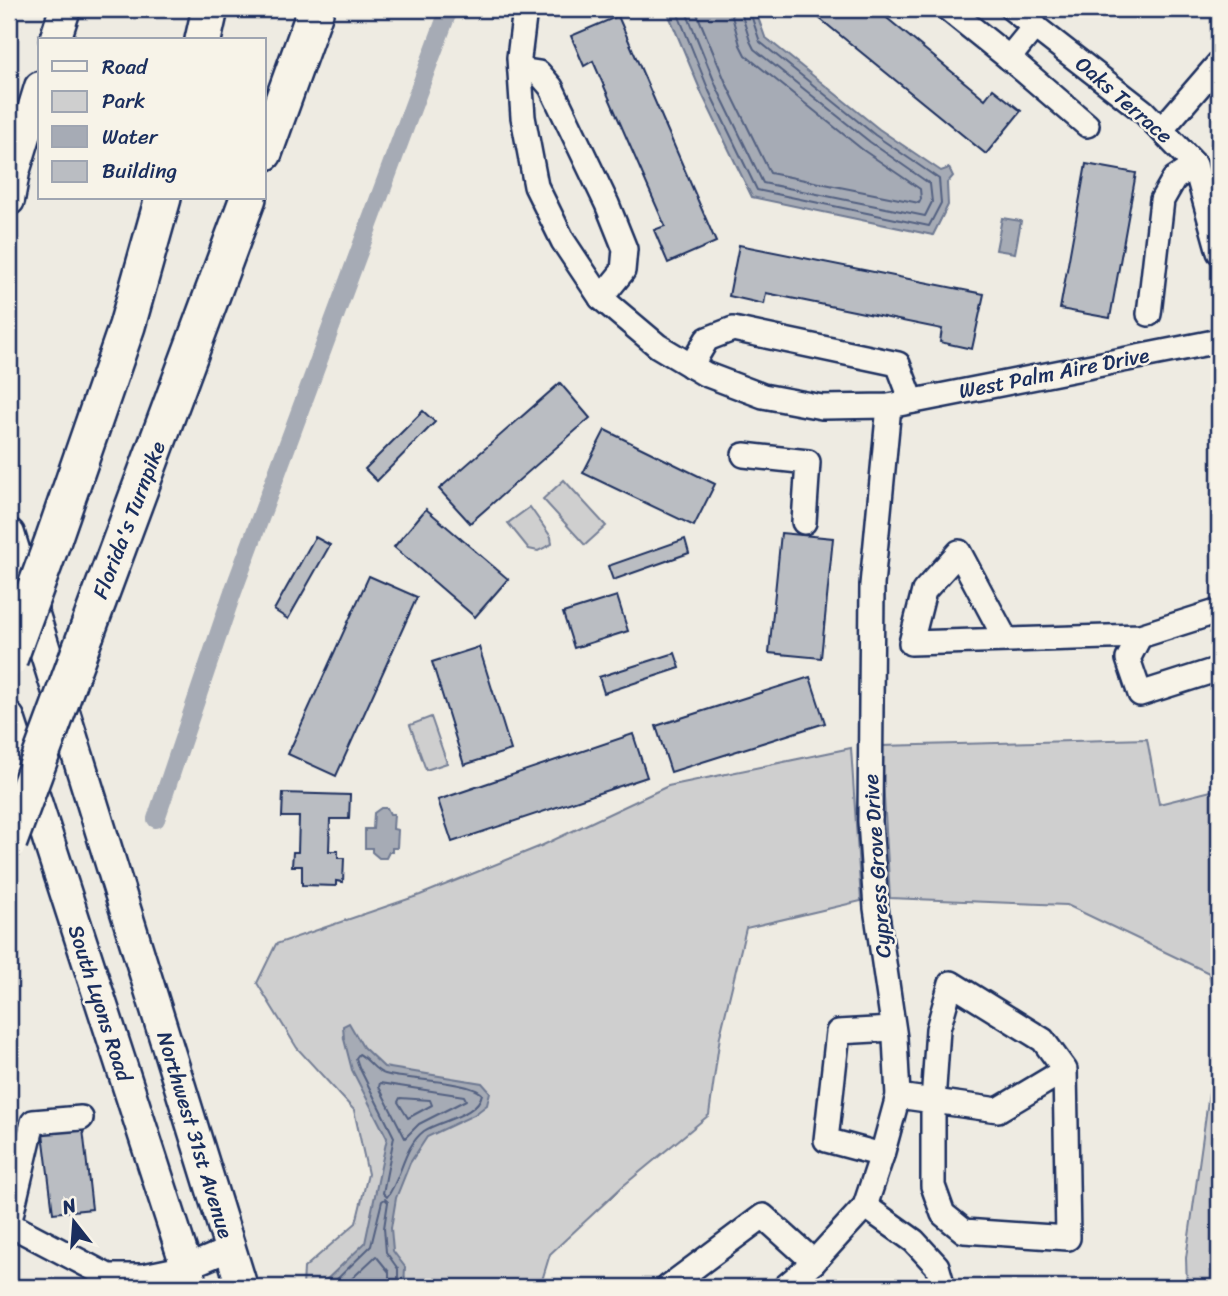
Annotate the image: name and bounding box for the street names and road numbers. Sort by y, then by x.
street label: Oaks Terrace [1066,46,1182,154]
street label: West Palm Aire Drive [956,336,1152,410]
street label: Florida's Turnpike [81,436,177,604]
street label: Cypress Grove Drive [852,772,902,959]
street label: South Lyons Road [57,920,144,1088]
street label: Northwest 31st Avenue [145,1027,245,1243]

